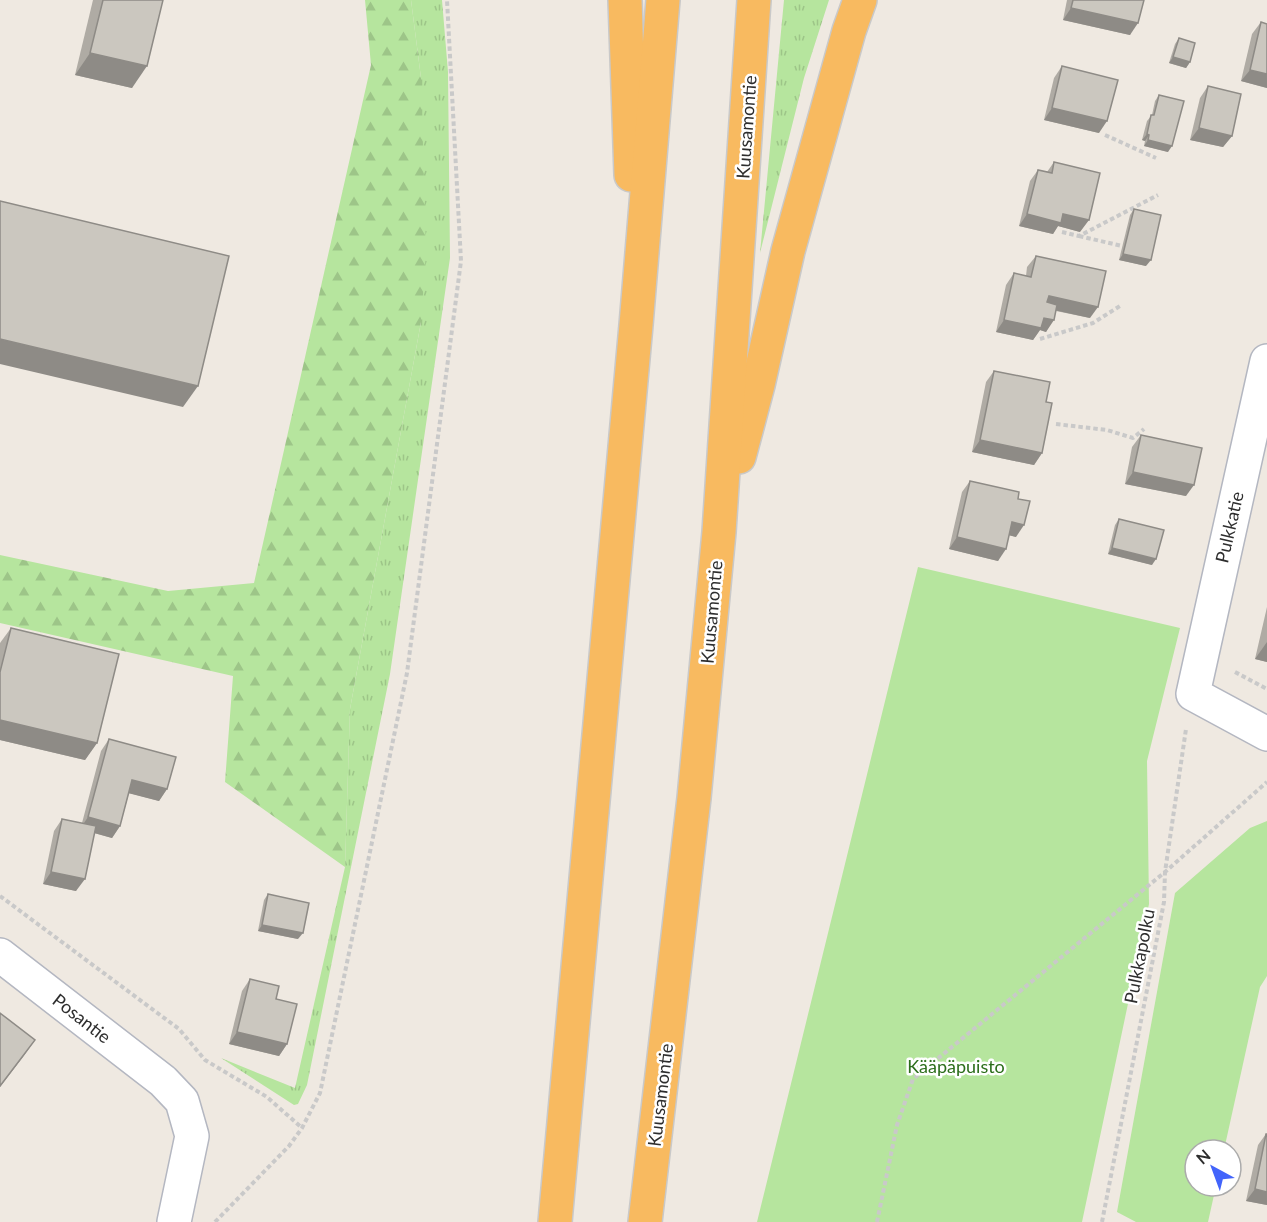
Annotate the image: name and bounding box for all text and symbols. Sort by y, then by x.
street label: Kuusamontie [731,74,761,180]
street label: Pulkkatie [1210,489,1248,565]
street label: Kuusamontie [696,559,726,665]
street label: Pulkkapolku [1119,907,1159,1005]
street label: Posantie [49,988,115,1048]
street label: Kuusamontie [643,1042,677,1148]
park label: Kääpäpuisto [907,1055,1005,1077]
north arrow [1183,1138,1243,1198]
text: N [1192,1145,1214,1168]

